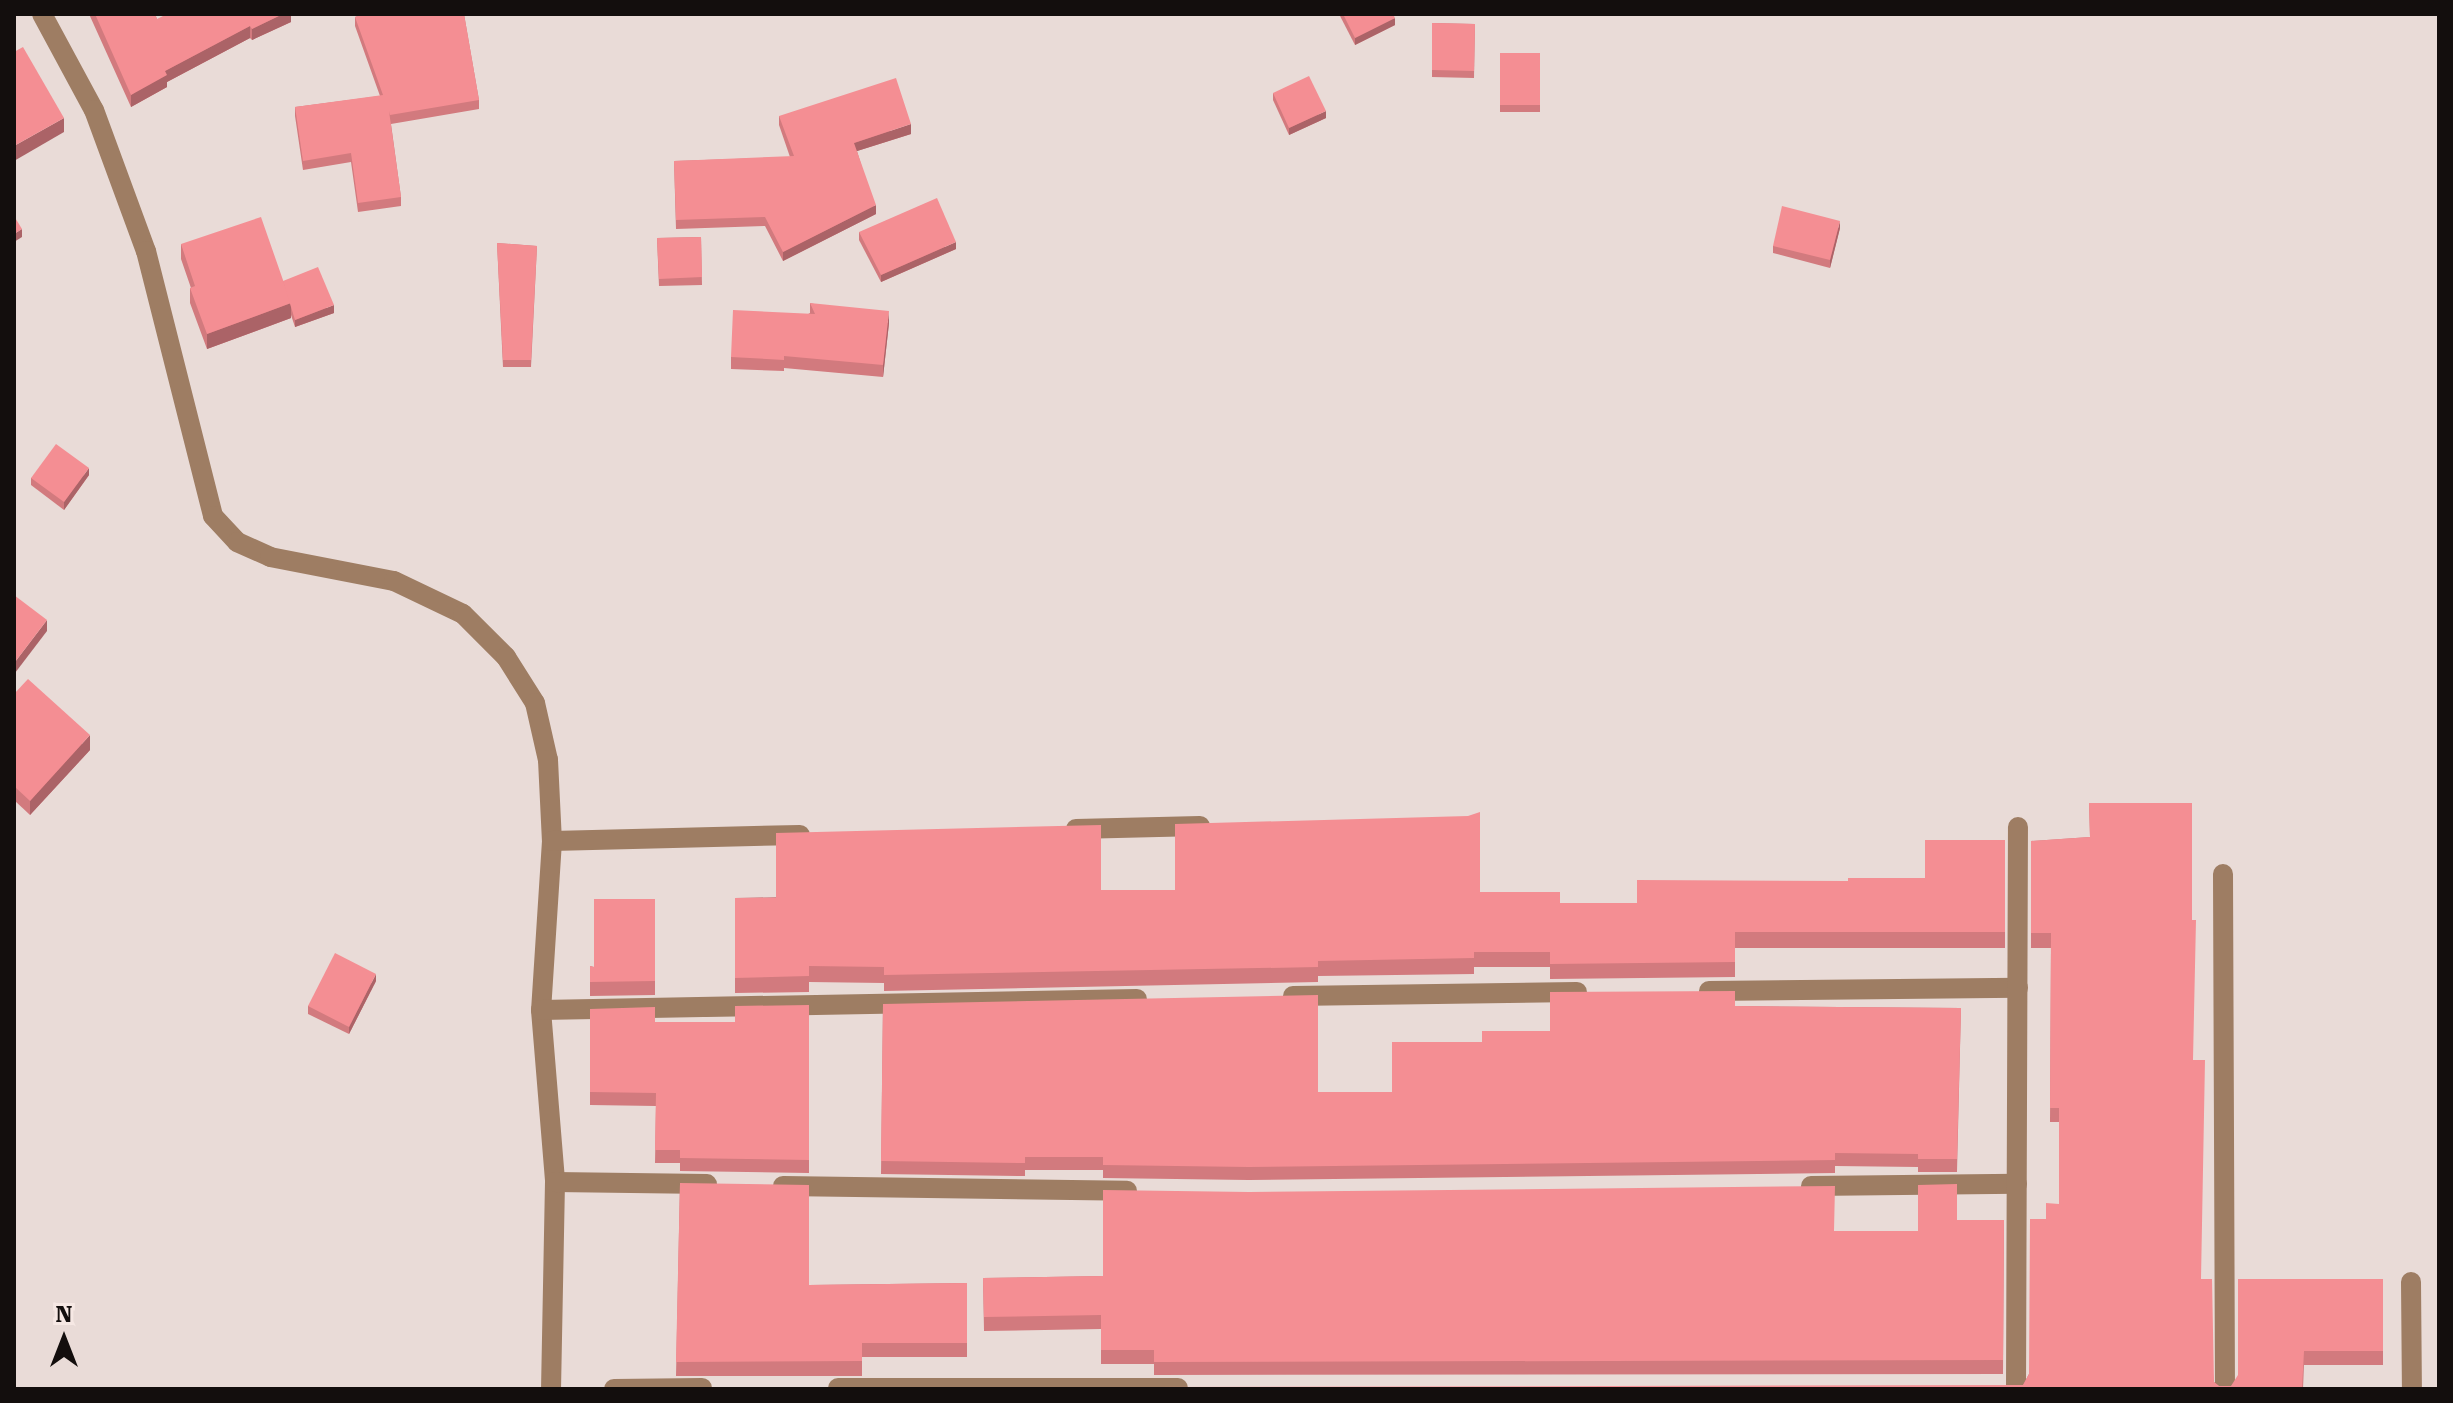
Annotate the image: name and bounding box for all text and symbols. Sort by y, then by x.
north arrow [24,1299,104,1379]
text: N [56,1302,72,1327]

